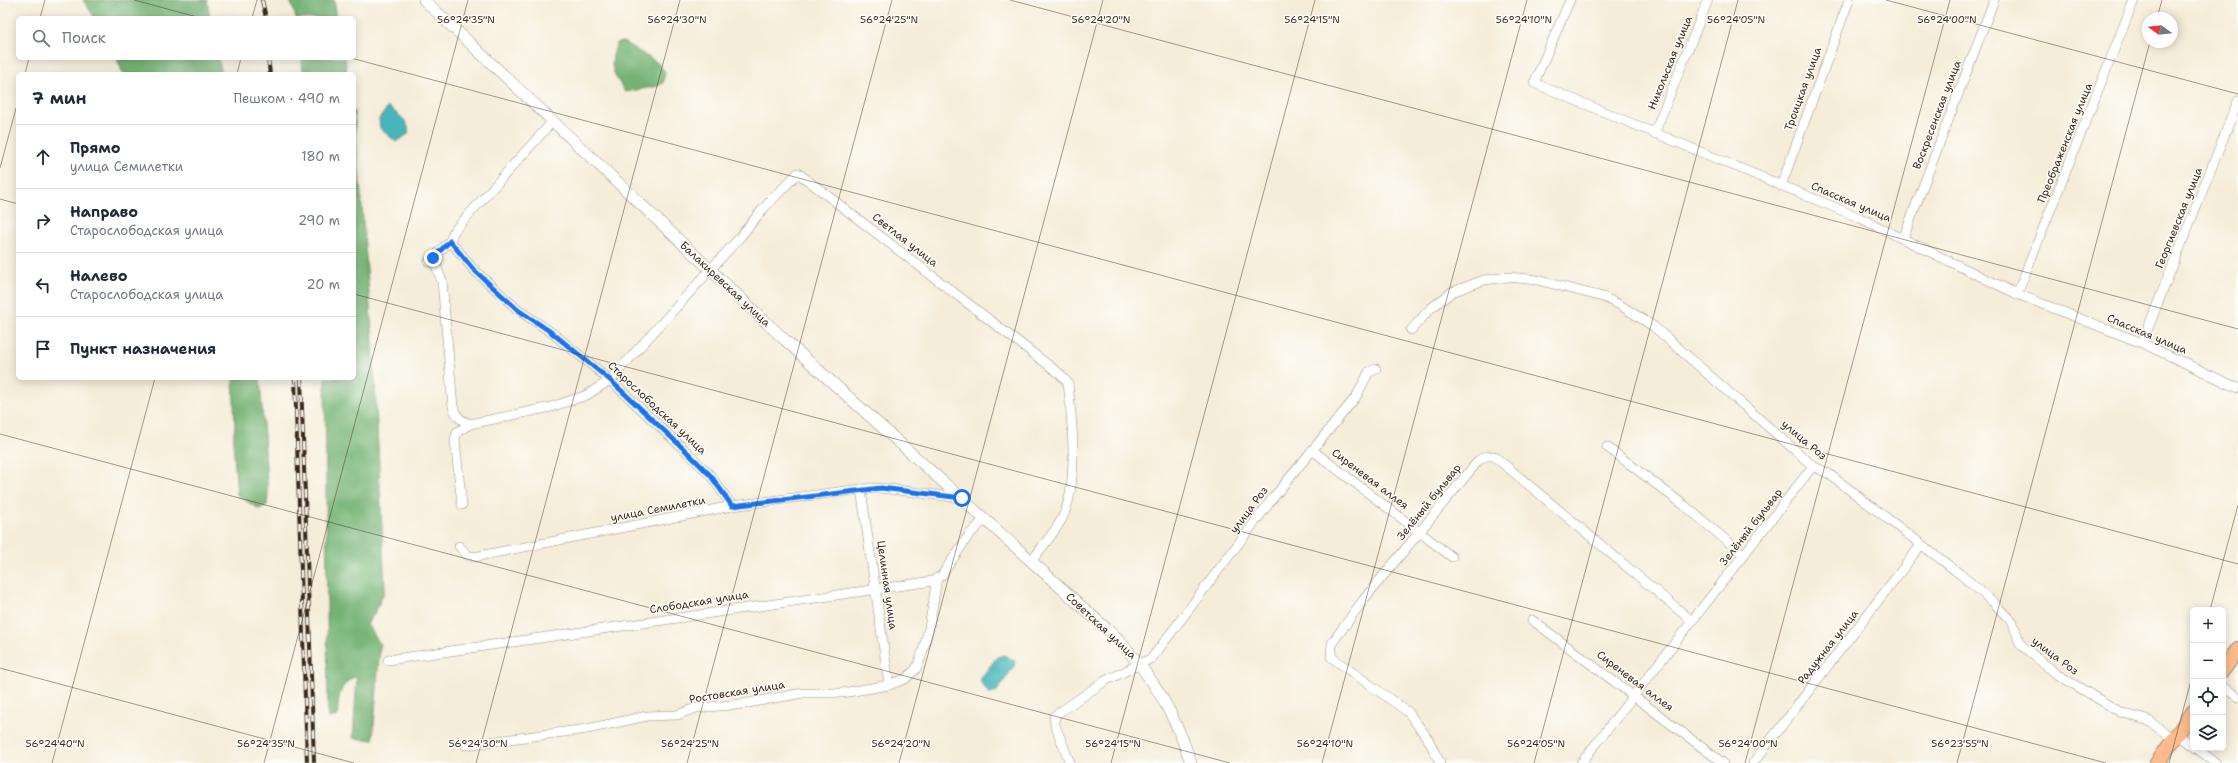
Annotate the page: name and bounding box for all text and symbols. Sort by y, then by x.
north arrow [2142,12,2178,48]
text: 56°24'35"N [437,13,495,26]
text: 56°24'30"N [647,13,707,26]
text: 56°24'25"N [860,13,918,26]
text: 56°24'20"N [1072,13,1130,26]
text: 56°24'15"N [1284,13,1340,26]
text: 56°24'10"N [1496,13,1552,26]
text: 56°24'05"N [1707,13,1765,26]
text: 56°24'00"N [1917,13,1977,26]
street label: Никольская улица [1644,14,1696,112]
search box [16,16,356,60]
icon: search [30,27,52,49]
text: Поиск [62,28,106,48]
street label: Троицкая улица [1781,45,1825,133]
street label: Воскресенская улица [1909,58,1965,172]
street label: Преображенская улица [2034,81,2096,205]
text: 7 мин [32,87,87,109]
text: Пешком · 490 m [233,90,340,107]
text: Прямо [70,138,120,158]
icon: ahead [32,146,54,168]
text: 180 m [301,148,340,165]
text: улица Семилетки [70,158,183,175]
street label: Георгиевская улица [2152,165,2206,271]
street label: Спасская улица [1809,178,1894,226]
text: Направо [70,202,138,222]
icon: right [32,210,54,232]
street label: Светлая улица [869,210,941,270]
text: 290 m [298,212,340,229]
text: Старослободская улица [70,222,223,239]
street label: Балакиревская улица [676,238,774,330]
route end [424,249,442,267]
text: Налево [70,266,128,286]
icon: left [32,274,54,296]
text: 20 m [307,276,340,293]
text: Старослободская улица [70,286,223,303]
street label: Спасская улица [2105,310,2190,358]
icon: arrive [32,338,54,360]
text: Пункт назначения [70,339,216,359]
street label: Старослободская улица [604,358,710,458]
street label: улица Роз [1778,417,1830,463]
street label: Сиреневая аллея [1329,445,1411,513]
street label: Зелёный бульвар [1394,461,1464,543]
street label: улица Роз [1226,484,1272,536]
street label: Зелёный бульвар [1716,485,1786,569]
route start [953,489,971,507]
street label: улица Семилетки [610,492,706,526]
street label: Целинная улица [873,539,901,631]
street label: Слободская улица [648,587,750,617]
street label: Советская улица [1063,589,1139,663]
street label: Радужная улица [1794,607,1862,687]
map controls [2190,607,2226,751]
button: + [2190,607,2226,643]
street label: улица Роз [2029,633,2081,679]
button: − [2190,643,2226,679]
street label: Сиреневая аллея [1594,647,1676,715]
street label: Ростовская улица [688,677,786,707]
button: locate [2190,679,2226,715]
button: layers [2190,715,2226,751]
text: 56°24'40"N [25,737,85,750]
text: 56°24'35"N [237,737,295,750]
text: 56°24'30"N [448,737,508,750]
text: 56°24'25"N [661,737,719,750]
text: 56°24'20"N [872,737,930,750]
text: 56°24'15"N [1085,737,1141,750]
text: 56°24'10"N [1297,737,1353,750]
text: 56°24'05"N [1507,737,1565,750]
text: 56°24'00"N [1718,737,1778,750]
text: 56°23'55"N [1931,737,1989,750]

